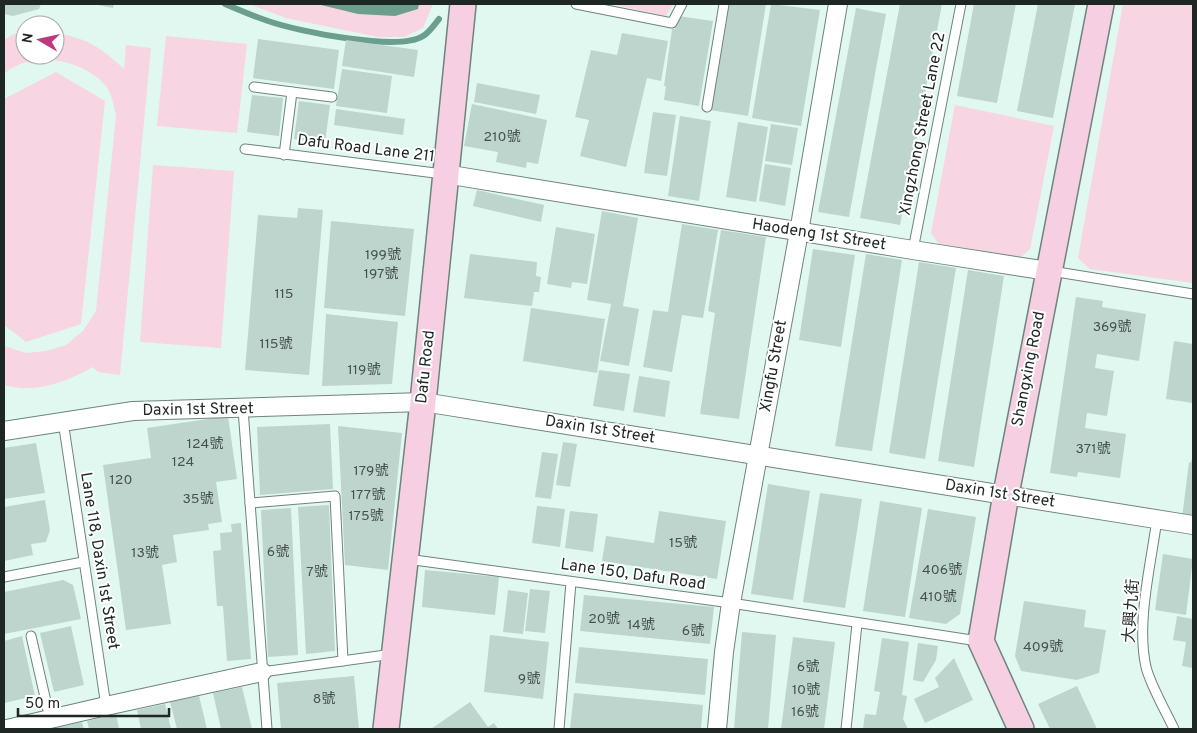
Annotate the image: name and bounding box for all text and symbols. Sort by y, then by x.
north arrow [15,15,65,65]
street label: Xingzhong Street Lane 22 [895,31,951,217]
text: N [19,32,38,45]
house number: 210號 [484,129,520,146]
street label: Dafu Road Lane 211 [296,131,436,167]
street label: Haodeng 1st Street [751,215,887,255]
house number: 199號 [365,247,401,264]
house number: 197號 [364,266,398,283]
house number: 115 [274,286,294,303]
street label: Shangxing Road [1008,310,1050,428]
street label: Xingfu Street [756,318,792,414]
house number: 369號 [1093,319,1131,336]
street label: Dafu Road [412,329,440,405]
house number: 115號 [259,336,293,353]
house number: 119號 [348,362,380,379]
street label: Daxin 1st Street [142,399,254,421]
street label: Daxin 1st Street [544,411,656,449]
house number: 124號 [187,436,223,453]
house number: 371號 [1075,441,1111,458]
house number: 124 [172,454,194,471]
house number: 179號 [354,463,388,480]
street label: Lane 118, Daxin 1st Street [75,471,123,651]
house number: 120 [110,472,132,489]
street label: Daxin 1st Street [944,475,1056,513]
house number: 177號 [351,487,385,504]
house number: 35號 [182,491,214,508]
house number: 175號 [348,508,384,525]
house number: 15號 [669,535,697,552]
house number: 6號 [267,544,289,561]
house number: 13號 [131,545,159,562]
street label: Lane 150, Dafu Road [559,555,707,595]
house number: 406號 [922,562,962,579]
house number: 7號 [306,564,328,581]
street label: 大興九街 [1120,578,1144,644]
house number: 410號 [920,589,956,606]
house number: 20號 [588,611,620,628]
house number: 14號 [627,617,655,634]
house number: 6號 [682,623,704,640]
house number: 409號 [1023,639,1063,656]
house number: 6號 [797,659,819,676]
house number: 9號 [518,671,540,688]
house number: 10號 [792,682,820,699]
scale bar [18,686,169,718]
house number: 8號 [313,691,335,708]
text: 50 m [25,695,60,714]
house number: 16號 [791,704,819,721]

